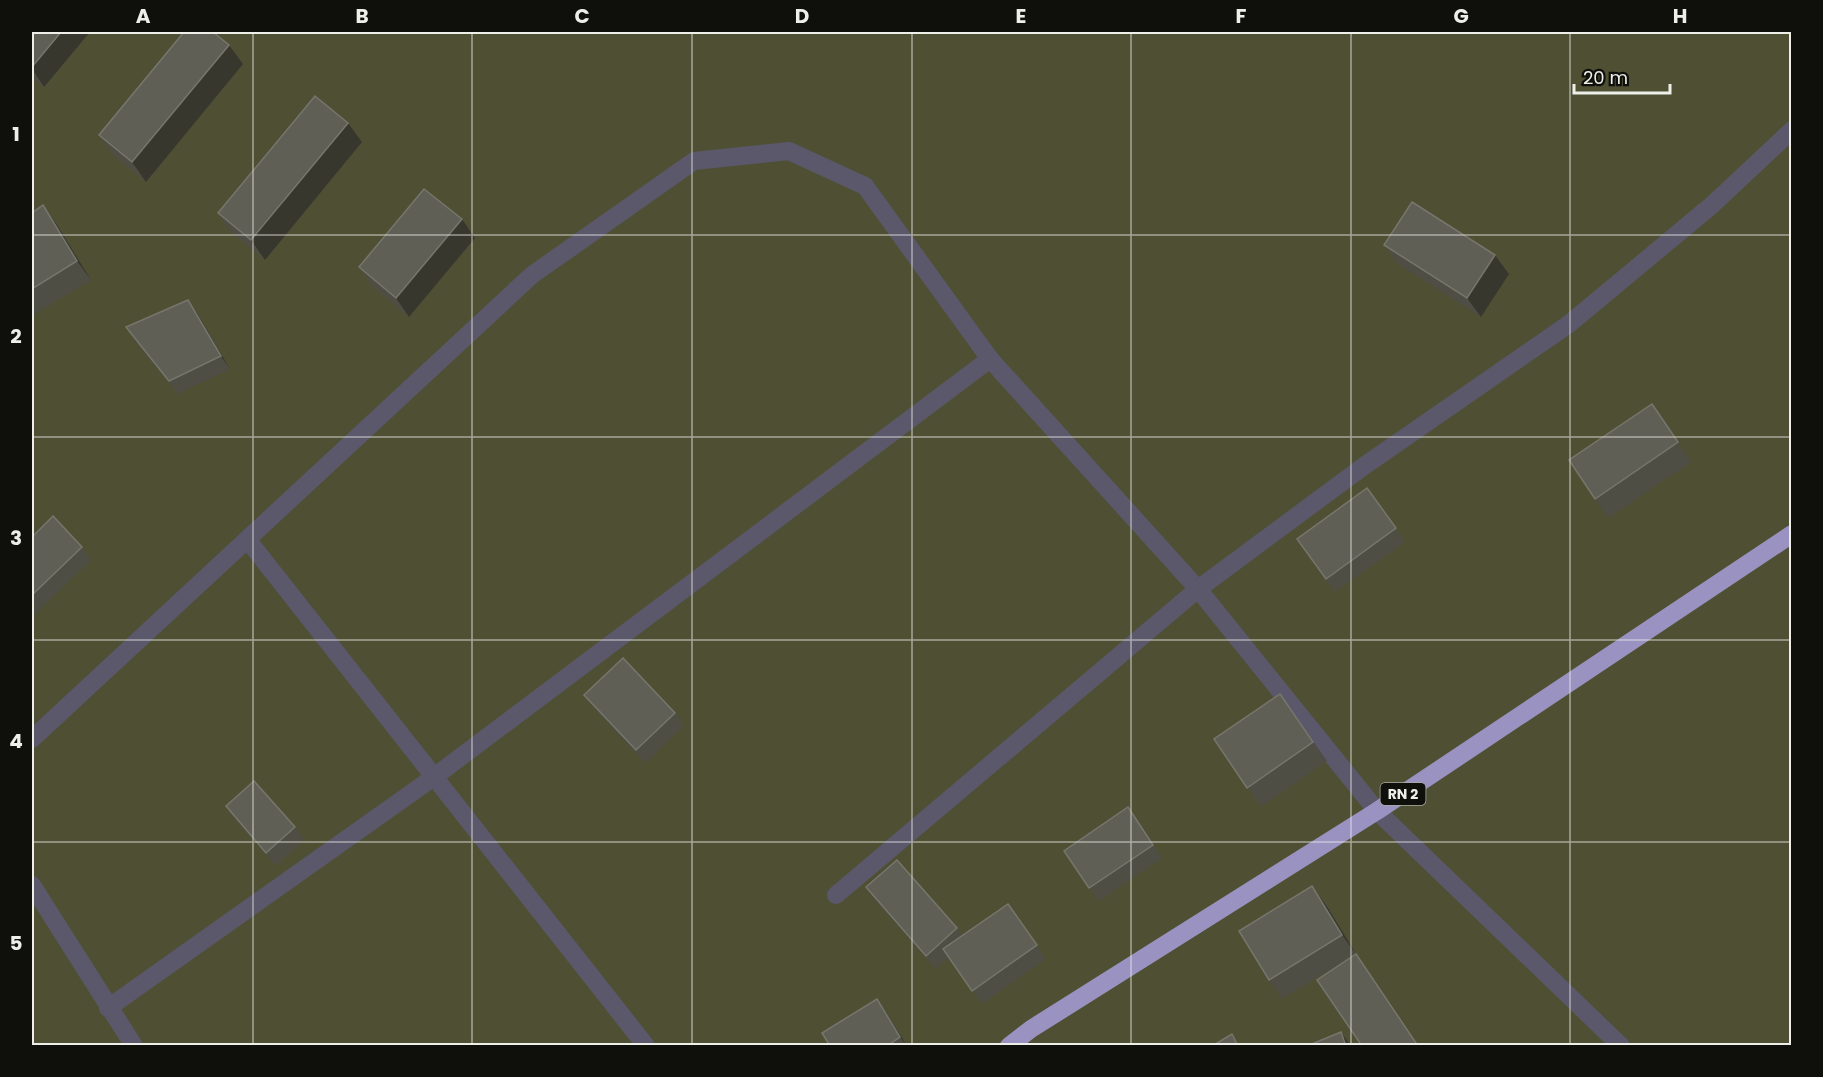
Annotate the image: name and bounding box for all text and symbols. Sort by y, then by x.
text: A [136,2,151,30]
text: B [355,2,369,30]
text: C [574,2,590,30]
text: D [795,2,809,30]
text: E [1016,2,1026,30]
text: F [1236,2,1247,30]
text: G [1453,2,1469,30]
text: H [1673,2,1687,30]
scale bar [1574,57,1670,95]
text: 20 m [1583,65,1628,90]
text: 1 [12,120,20,148]
text: 2 [10,322,22,350]
text: 3 [10,524,22,552]
text: 4 [9,727,23,755]
road number: RN 2 [1380,783,1426,805]
text: 5 [10,929,23,957]

